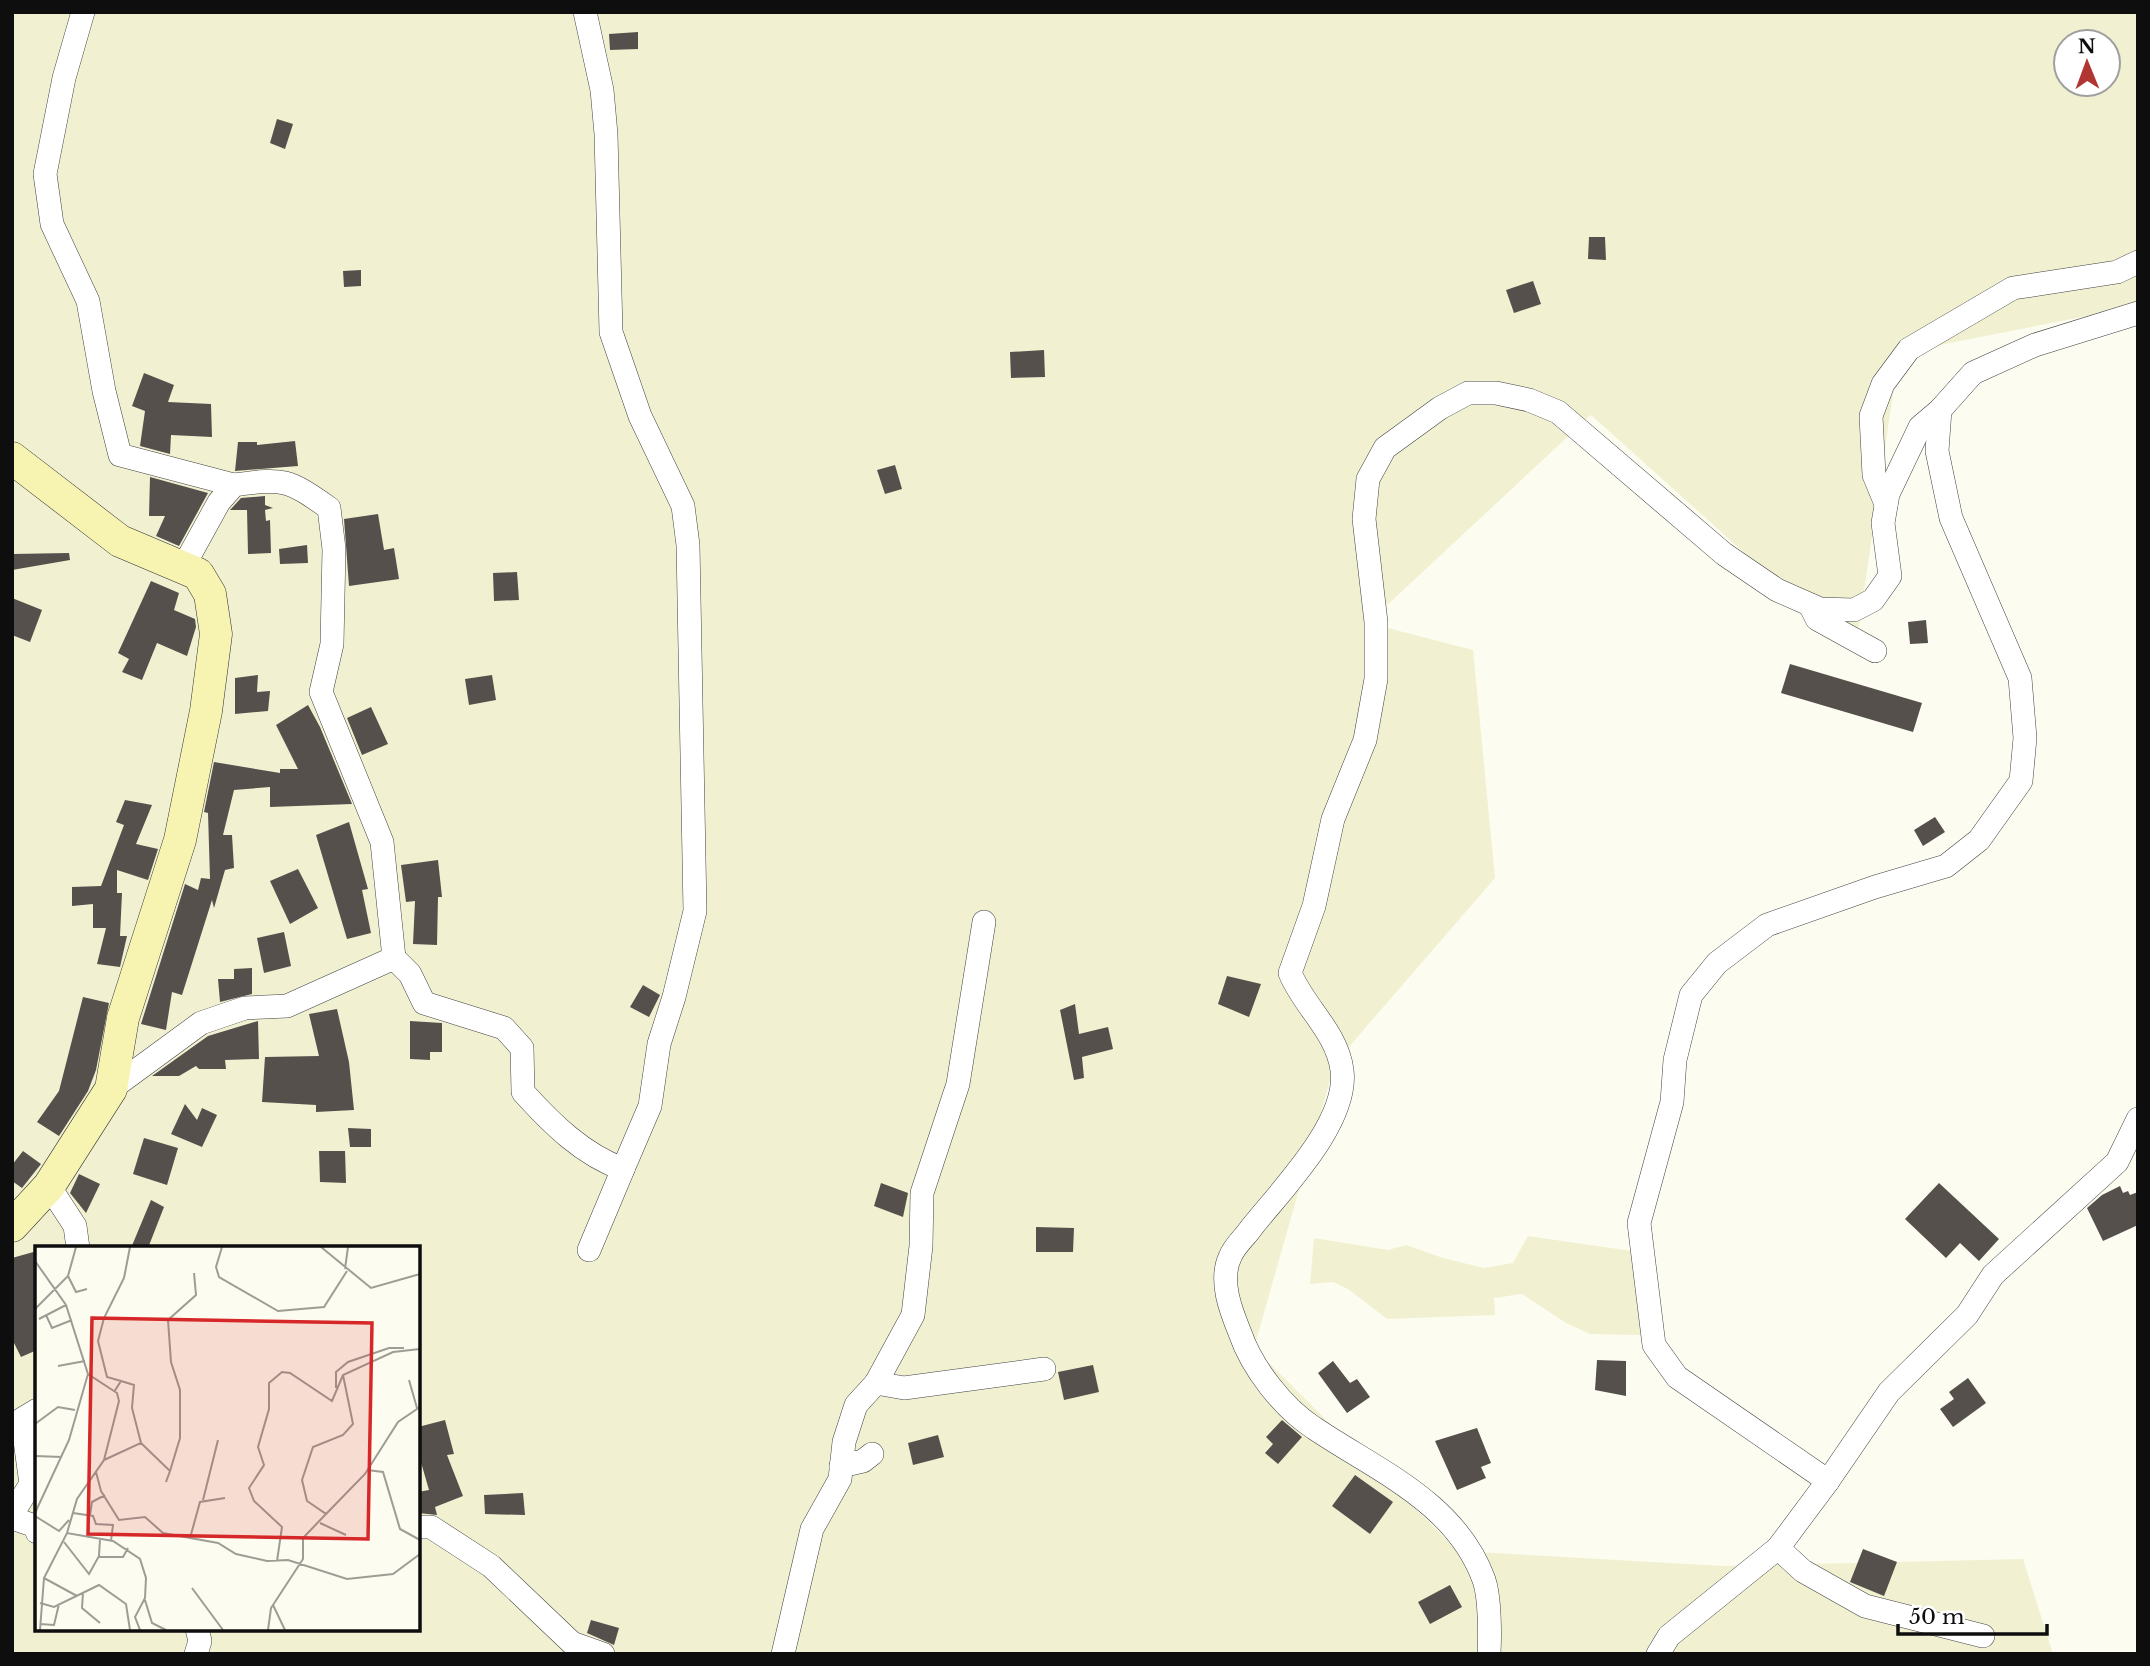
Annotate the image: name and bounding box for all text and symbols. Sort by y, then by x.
north arrow [2052,28,2122,98]
text: N [2078,35,2096,58]
inset map [35,1246,420,1631]
scale bar [1898,1592,2047,1636]
text: 50 m [1909,1604,1965,1630]

